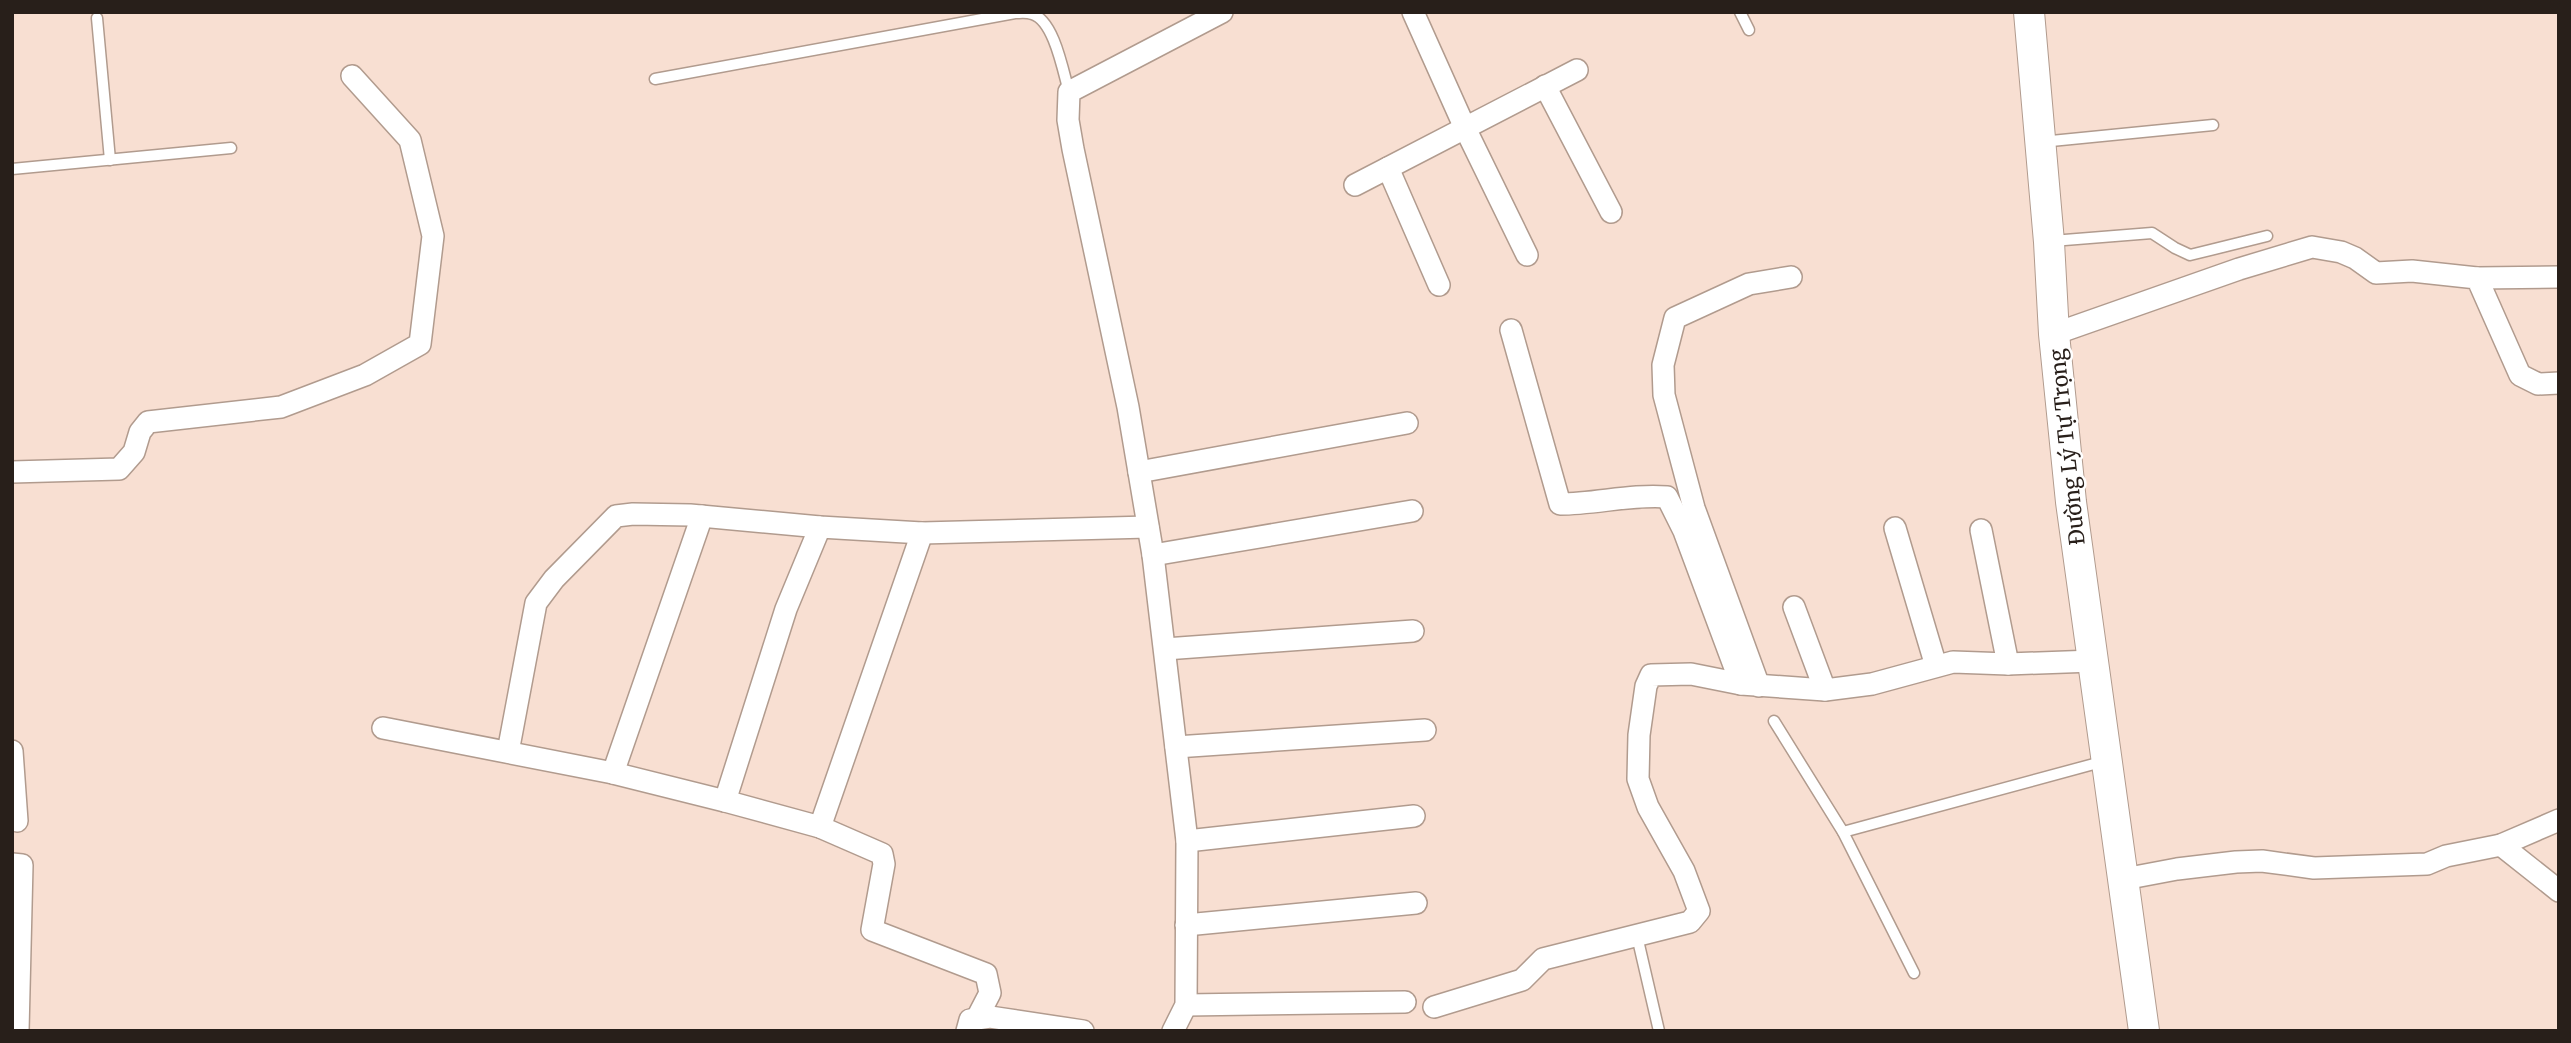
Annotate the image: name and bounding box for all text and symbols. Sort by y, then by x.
street label: Đường Lý Tự Trọng [2043,347,2091,546]

